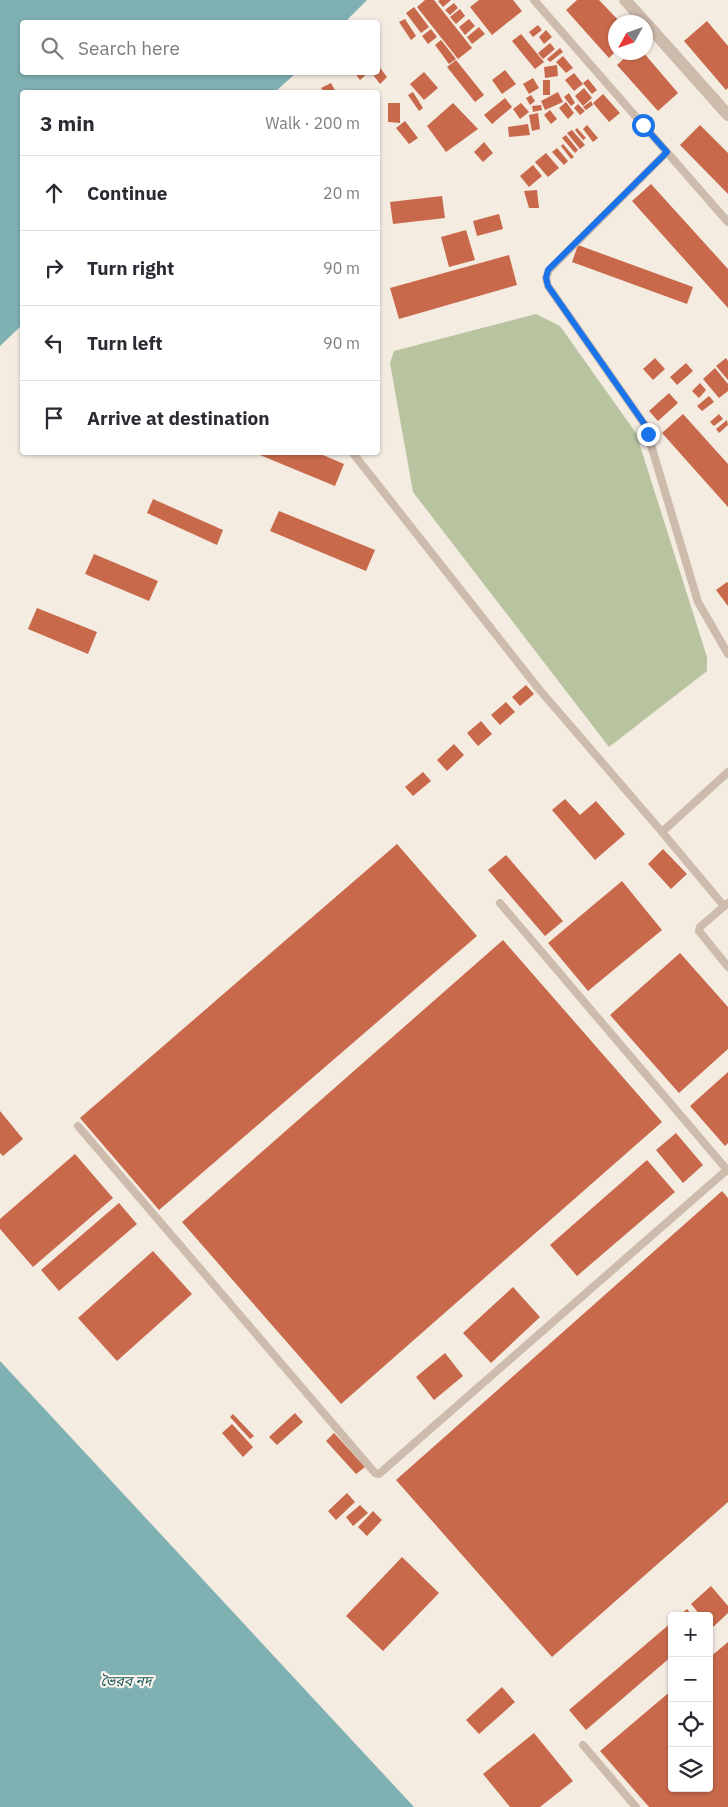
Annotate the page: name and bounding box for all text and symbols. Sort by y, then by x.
north arrow [608,15,653,60]
search box [20,20,380,75]
icon: search [38,34,66,62]
text: Search here [78,36,180,60]
text: 3 min [40,109,95,137]
text: Walk · 200 m [265,113,360,133]
route start [632,114,655,137]
icon: ahead [40,179,68,207]
text: Continue [87,181,167,205]
text: 20 m [323,183,360,203]
icon: right [40,254,68,282]
text: Turn right [87,256,174,280]
text: 90 m [323,258,360,278]
icon: left [40,329,68,357]
text: Turn left [87,331,163,355]
text: 90 m [323,333,360,353]
icon: arrive [40,404,68,432]
text: Arrive at destination [87,406,270,430]
route end [637,423,660,446]
map controls [668,1612,713,1792]
button: + [668,1612,713,1657]
button: − [668,1657,713,1702]
water label: ভৈরব নদ [100,1672,155,1690]
button: locate [668,1702,713,1747]
button: layers [668,1747,713,1792]

